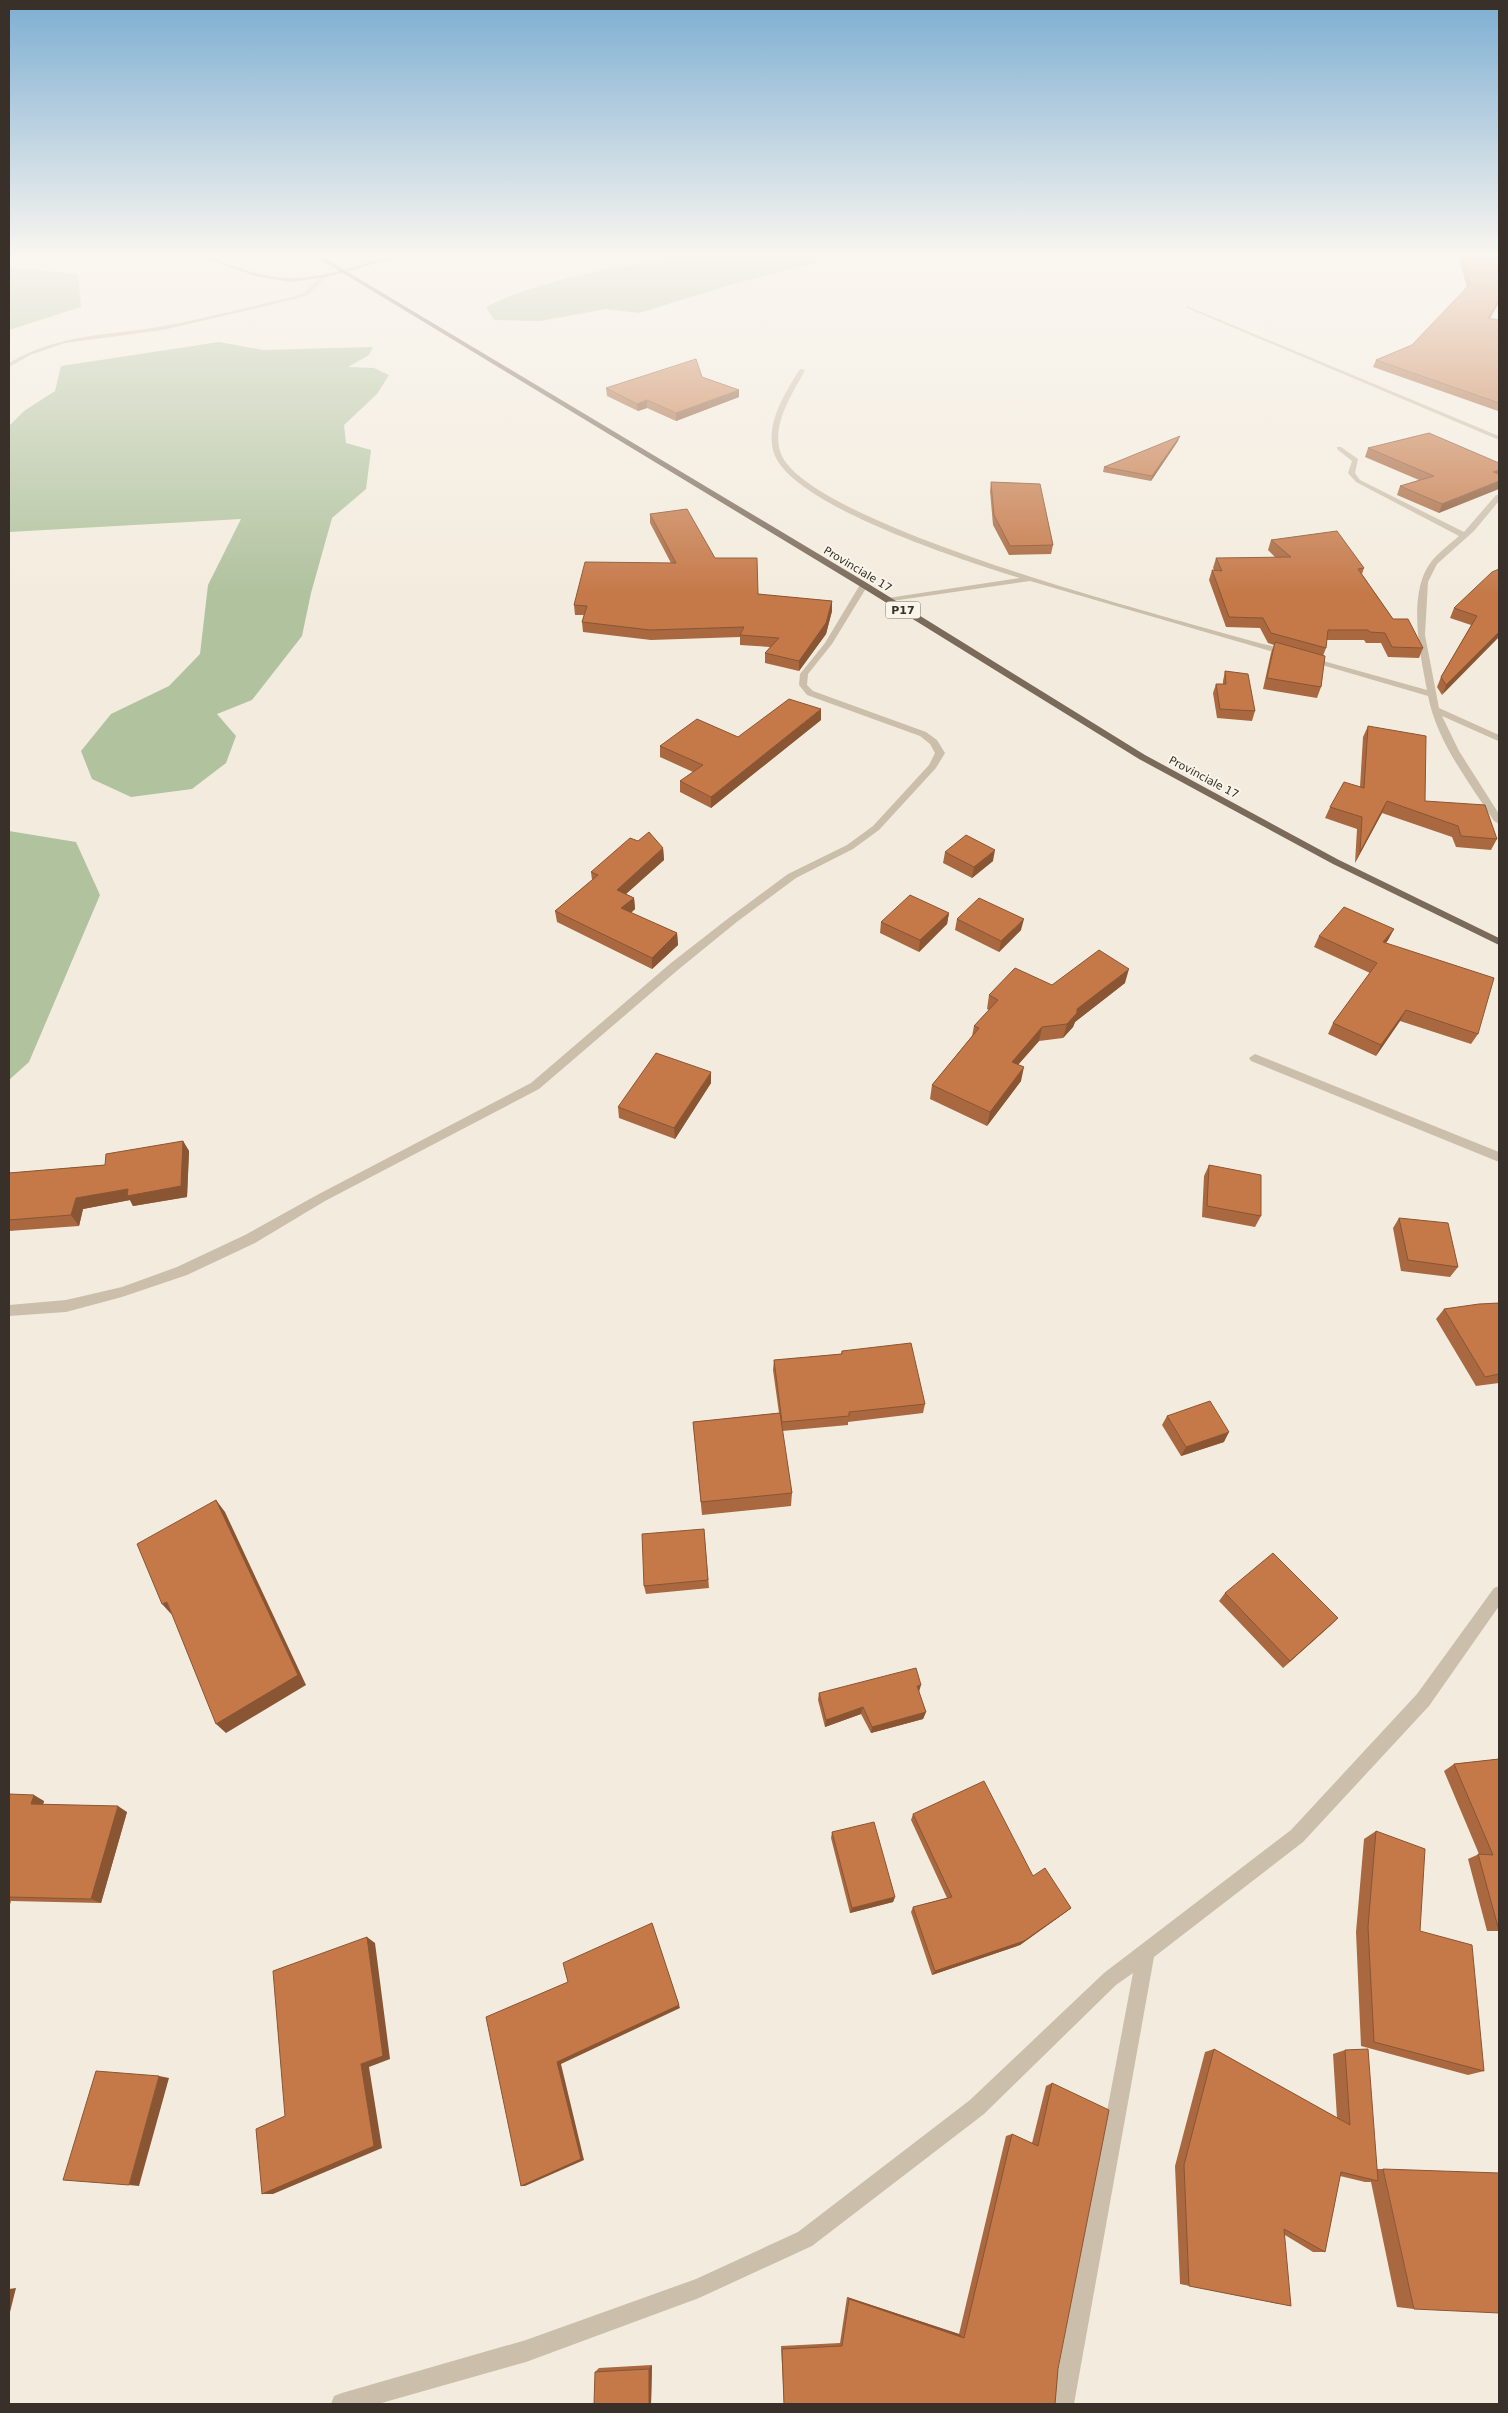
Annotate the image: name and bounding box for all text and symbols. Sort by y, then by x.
street label: Provinciale 17 [821,544,894,595]
road number: P17 [886,602,920,618]
street label: Provinciale 17 [1167,754,1241,801]

